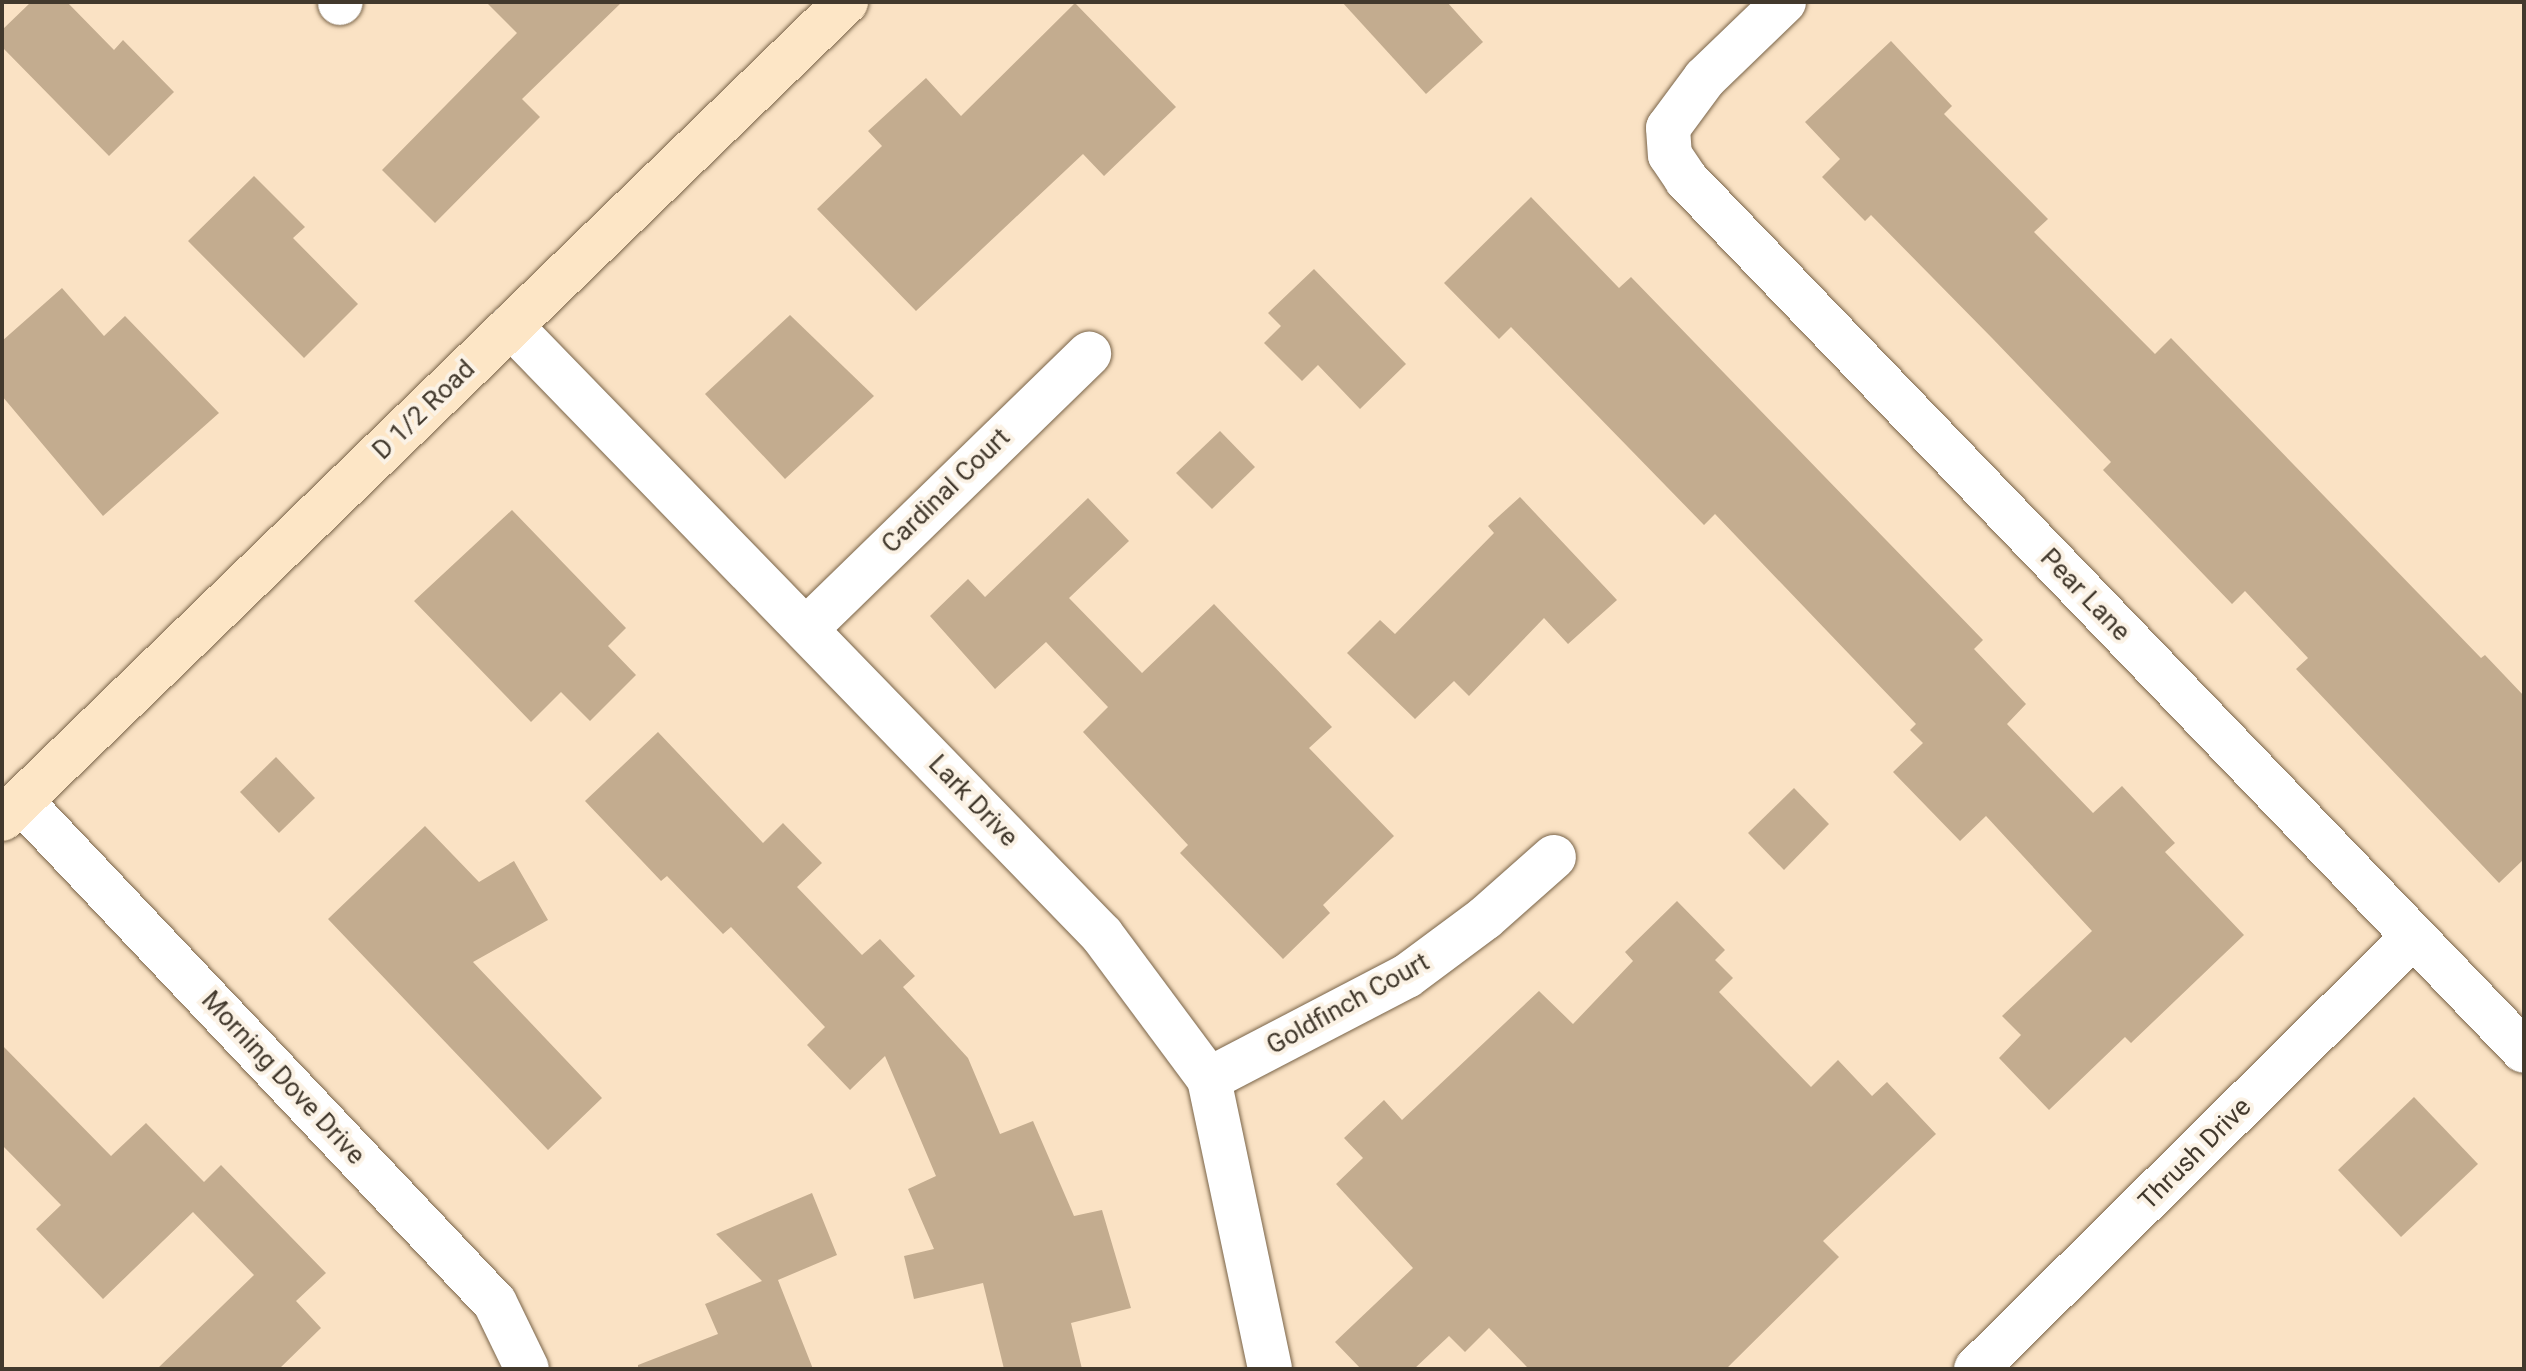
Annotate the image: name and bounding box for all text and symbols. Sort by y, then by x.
street label: D 1/2 Road [367,354,481,466]
street label: Cardinal Court [875,422,1017,560]
street label: Pear Lane [2034,543,2136,647]
street label: Lark Drive [922,749,1024,853]
street label: Goldfinch Court [1261,947,1435,1061]
street label: Morning Dove Drive [195,985,371,1171]
street label: Thrush Drive [2132,1091,2258,1217]

